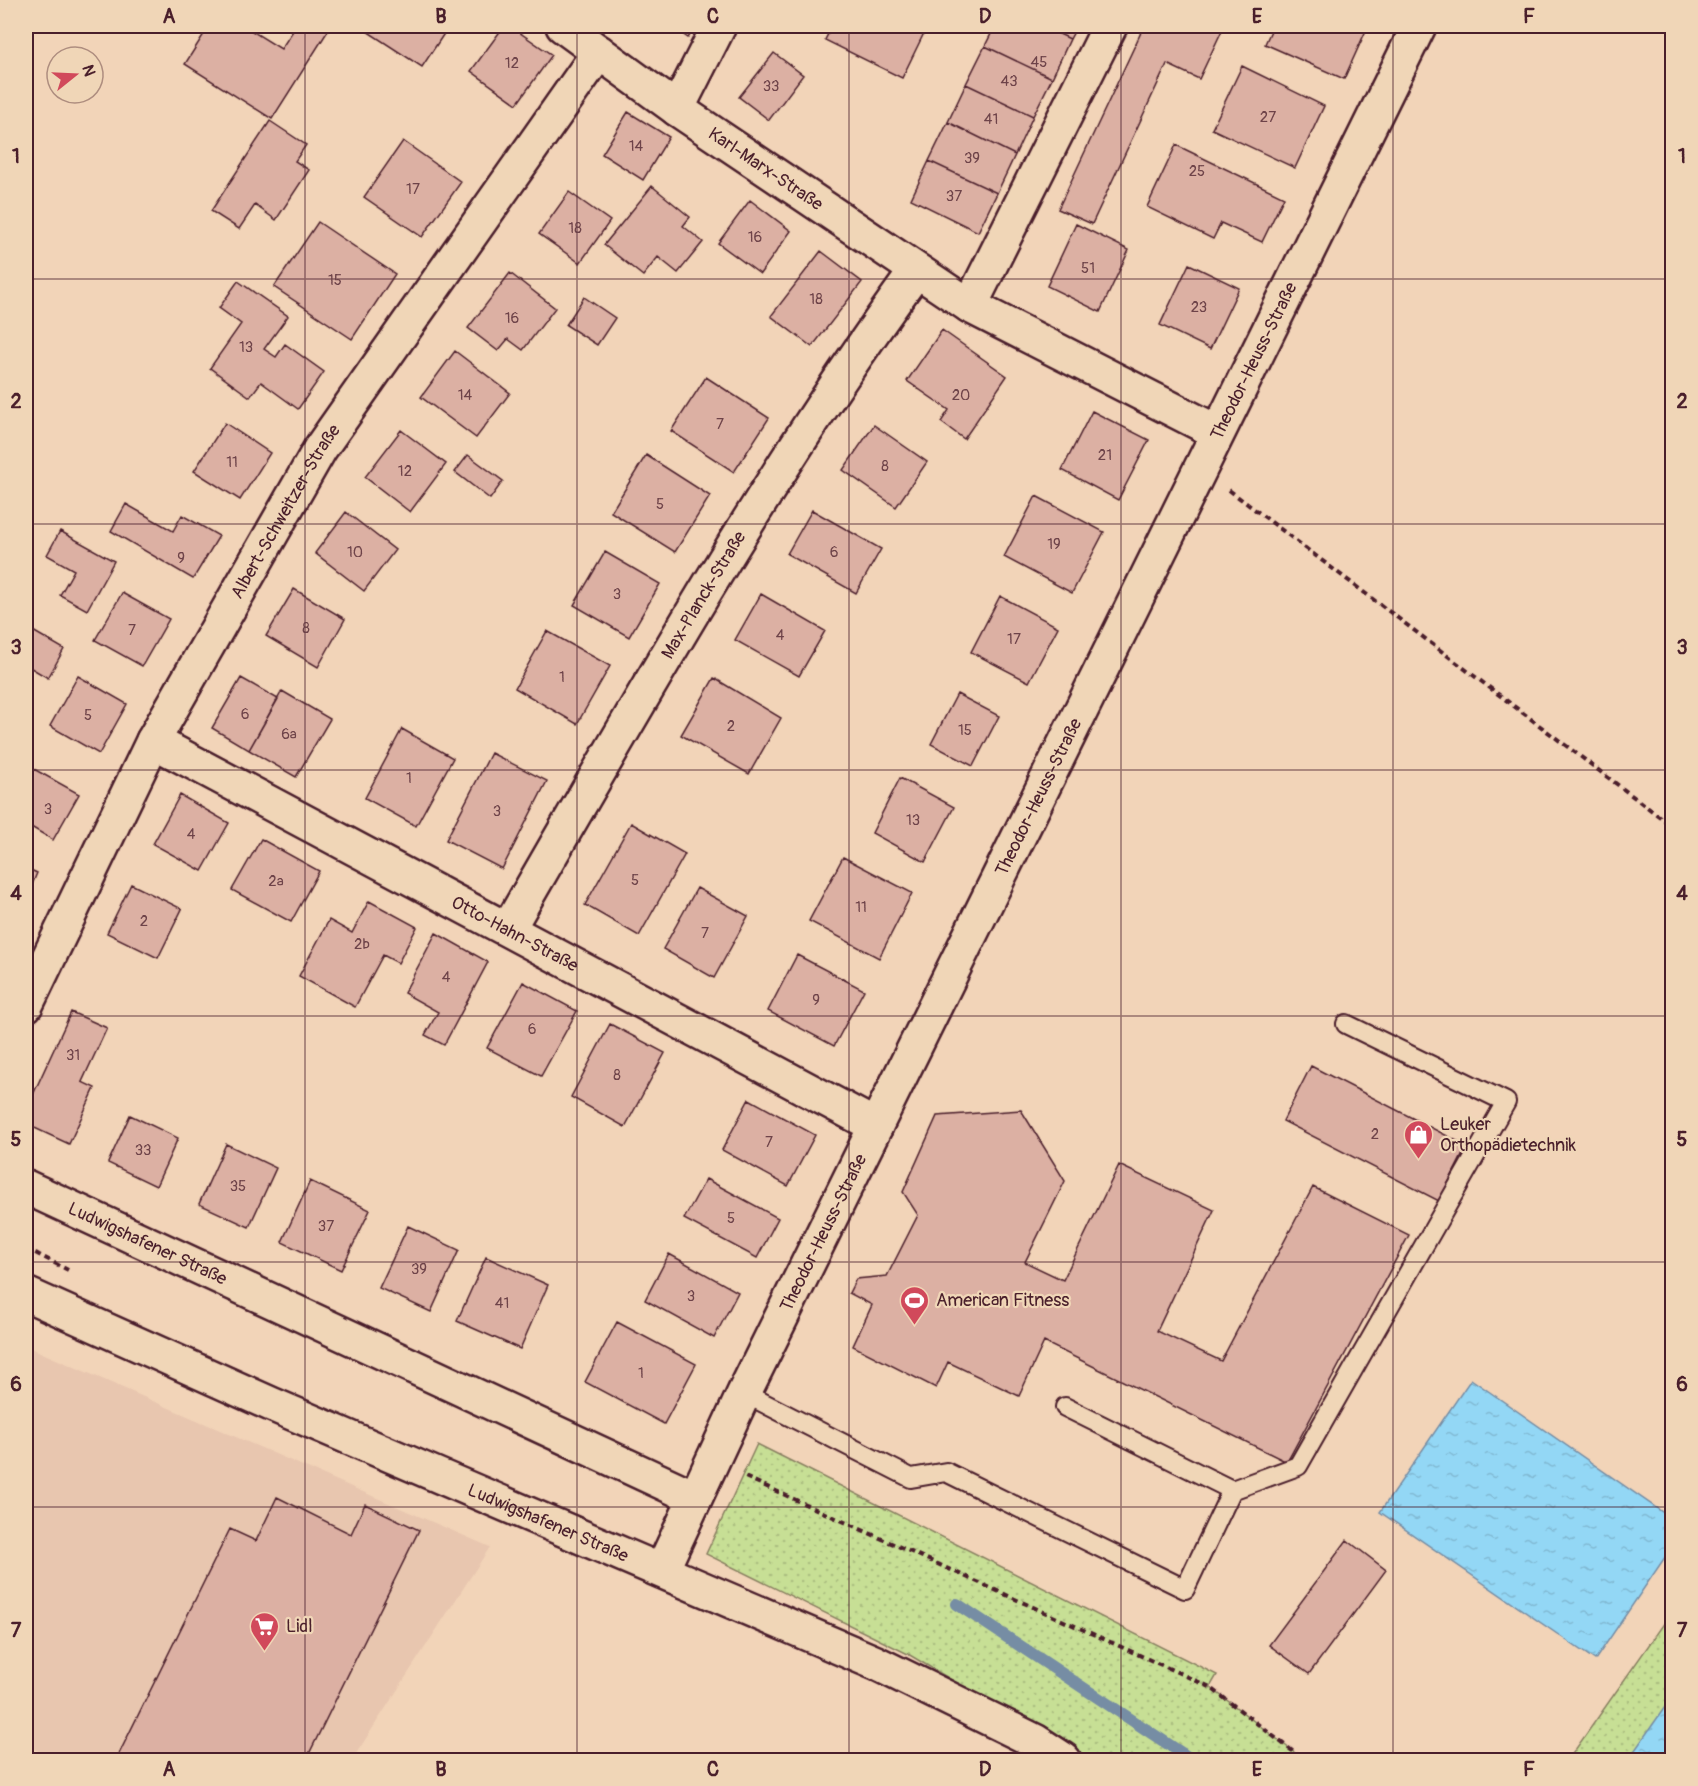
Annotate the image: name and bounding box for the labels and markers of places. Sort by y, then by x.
place label: Leuker Orthopädietechnik [1440,1113,1576,1157]
shop icon: Leuker Orthopädietechnik [1403,1118,1435,1160]
sports icon: American Fitness [899,1284,931,1326]
place label: American Fitness [936,1289,1069,1312]
supermarket icon: Lidl [249,1610,281,1652]
place label: Lidl [286,1615,312,1638]

